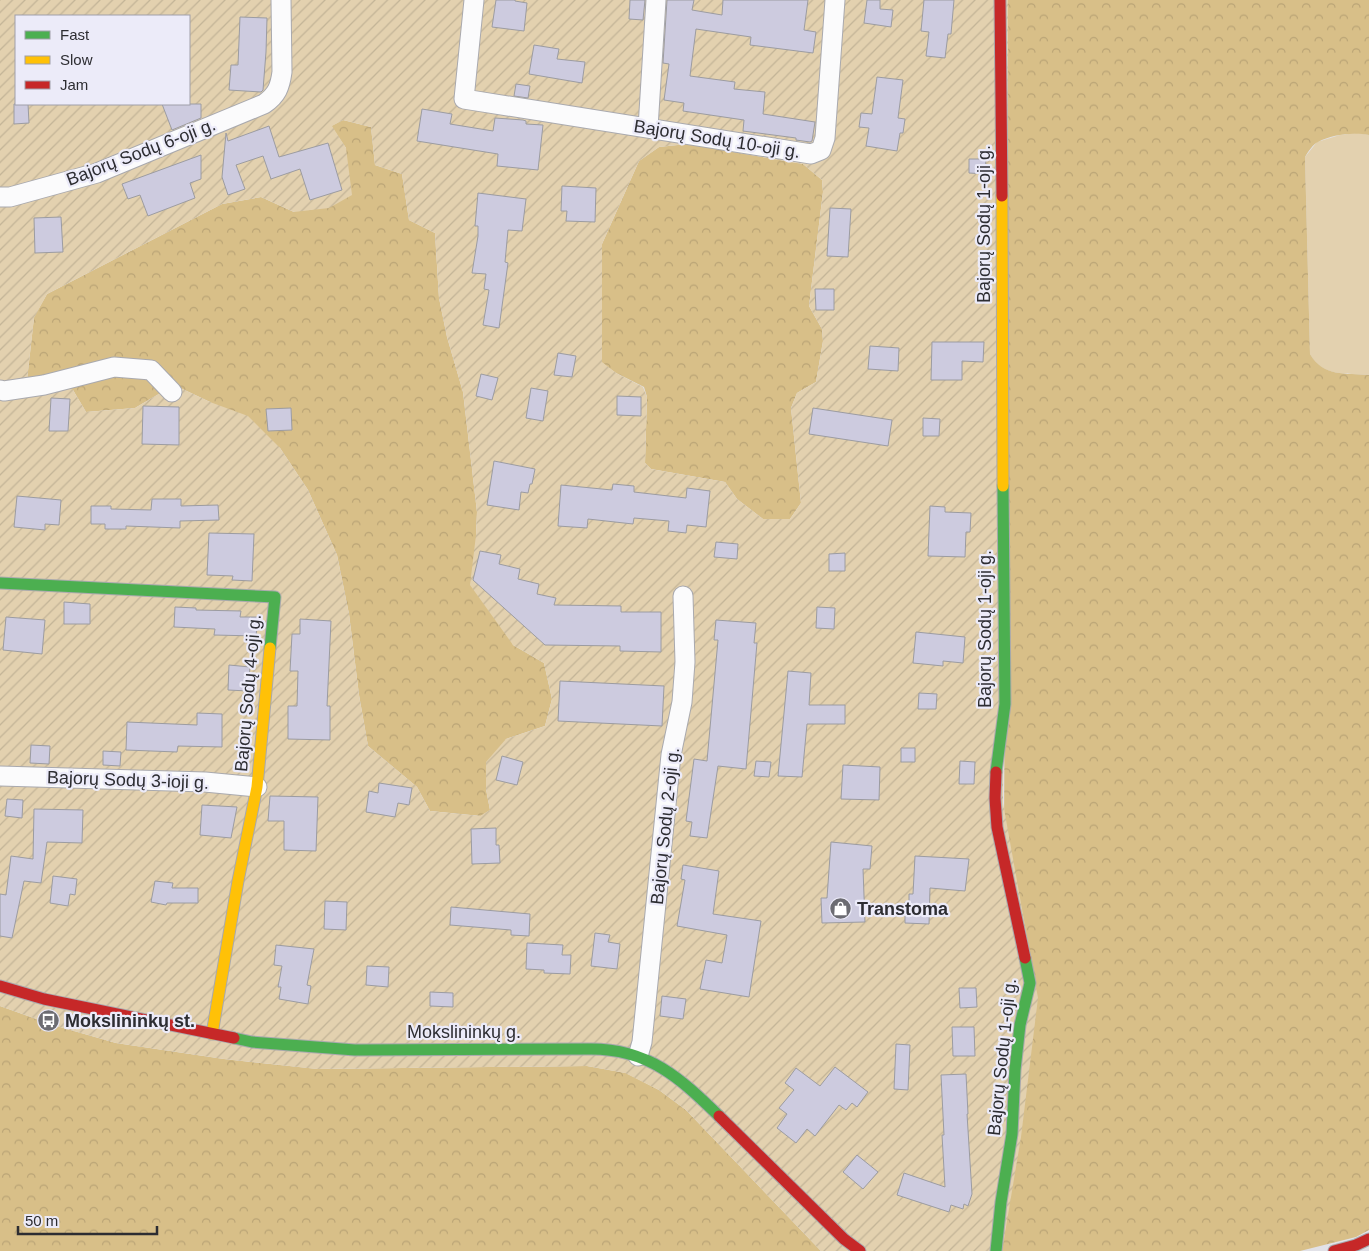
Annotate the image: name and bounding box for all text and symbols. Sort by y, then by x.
legend [15,15,190,105]
text: Fast [60,26,90,43]
text: Slow [60,51,93,68]
text: Jam [60,76,88,93]
street label: Bajorų Sodų 6-oji g. [64,114,218,190]
street label: Bajorų Sodų 10-oji g. [632,116,802,162]
street label: Bajorų Sodų 1-oji g. [974,145,994,303]
street label: Bajorų Sodų 1-oji g. [975,550,995,708]
street label: Bajorų Sodų 4-oji g. [231,613,265,773]
street label: Bajorų Sodų 2-oji g. [647,746,683,906]
street label: Bajorų Sodų 3-ioji g. [47,767,209,793]
shop icon: Transtoma [829,897,853,921]
place label: Transtoma [857,899,949,919]
street label: Bajorų Sodų 1-oji g. [984,977,1020,1137]
bus stop icon: Mokslininkų st. [37,1009,61,1033]
place label: Mokslininkų st. [65,1011,195,1031]
street label: Mokslininkų g. [407,1022,521,1042]
scale bar [18,1204,156,1236]
text: 50 m [25,1212,58,1229]

